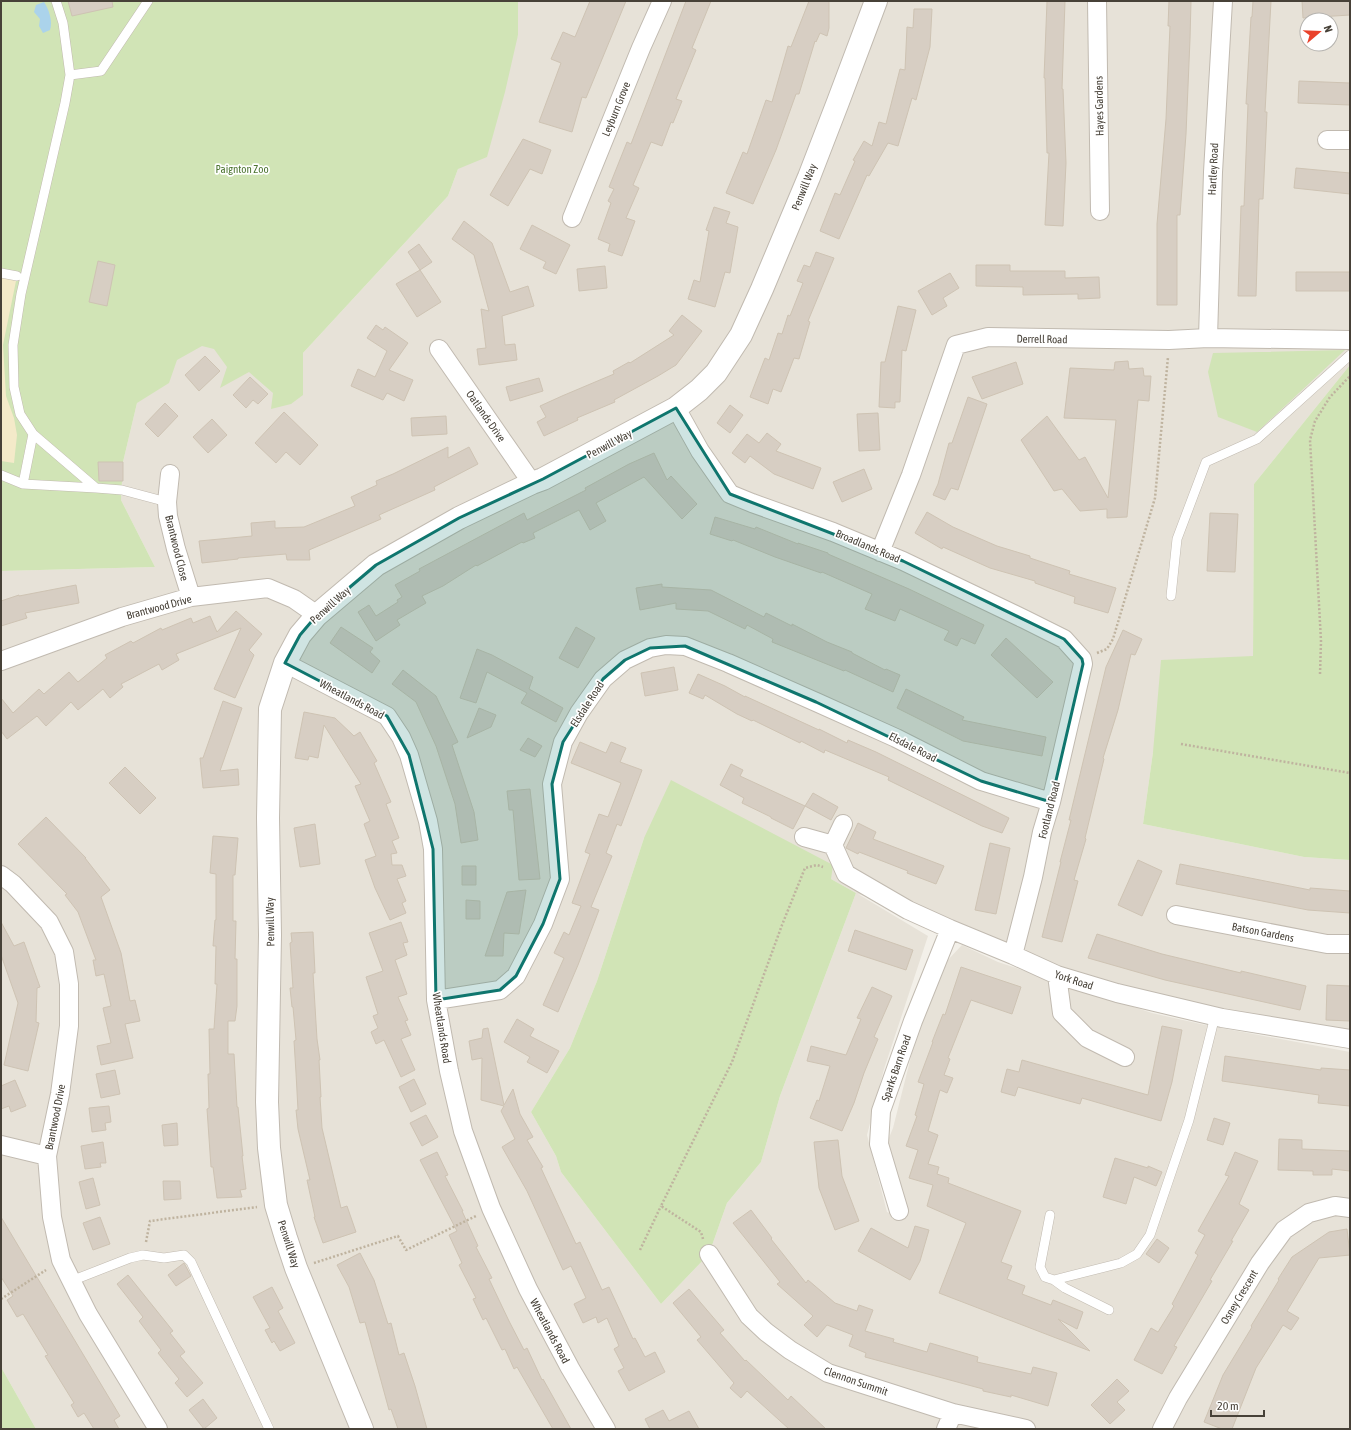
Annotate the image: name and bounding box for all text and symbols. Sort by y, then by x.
north arrow [1299,12,1339,52]
text: N [1322,24,1335,34]
street label: Hayes Gardens [1092,76,1106,136]
street label: Leyburn Grove [600,80,632,138]
street label: Hartley Road [1206,142,1220,196]
street label: Penwill Way [789,161,819,212]
park label: Paignton Zoo [215,163,269,175]
street label: Derrell Road [1016,333,1068,345]
street label: Oatlands Drive [464,388,508,444]
street label: Penwill Way [584,427,634,461]
street label: Brantwood Close [163,514,191,582]
street label: Broadlands Road [834,527,902,565]
street label: Penwill Way [308,584,353,626]
street label: Brantwood Drive [125,593,193,621]
street label: Wheatlands Road [318,677,386,721]
street label: Elsdale Road [568,679,606,729]
street label: Elsdale Road [887,730,939,764]
street label: Footland Road [1036,780,1062,840]
street label: Penwill Way [264,897,276,947]
street label: Batson Gardens [1231,920,1295,944]
street label: York Road [1053,968,1095,992]
street label: Wheatlands Road [430,992,454,1064]
street label: Sparks Barn Road [879,1033,913,1103]
street label: Brantwood Drive [43,1083,67,1151]
street label: Penwill Way [276,1219,302,1270]
street label: Osney Crescent [1218,1268,1260,1326]
street label: Wheatlands Road [528,1297,572,1365]
street label: Clennon Summit [822,1364,890,1398]
scale bar [1211,1392,1264,1418]
text: 20 m [1217,1399,1239,1413]

